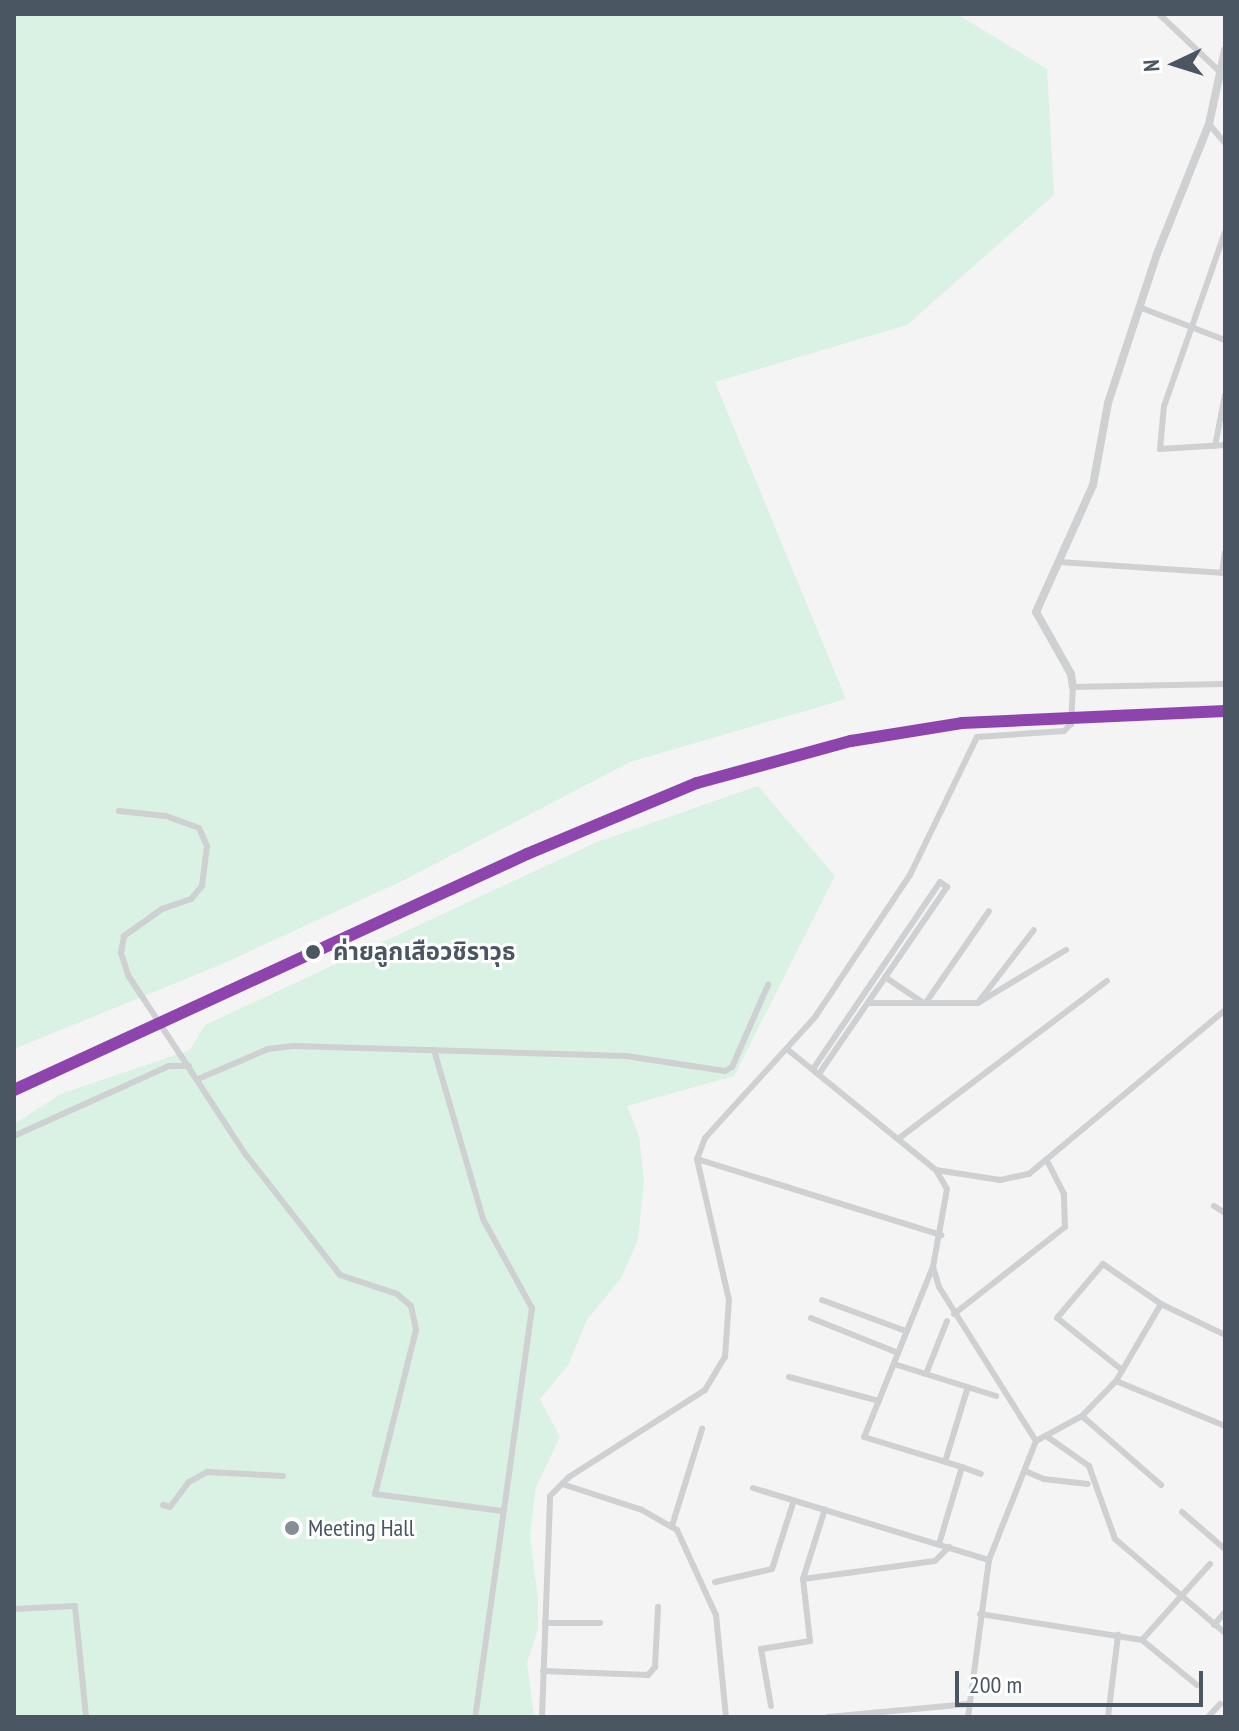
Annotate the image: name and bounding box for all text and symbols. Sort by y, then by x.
north arrow [1135,24,1215,104]
text: N [1137,59,1165,73]
place label: ค่ายลูกเสือวชิราวุธ [333,938,515,966]
marker: ค่ายลูกเสือวชิราวุธ [300,939,326,965]
place label: Meeting Hall [308,1514,414,1542]
marker: Meeting Hall [283,1519,301,1537]
scale bar [959,1655,1207,1705]
text: 200 m [969,1669,1022,1700]

